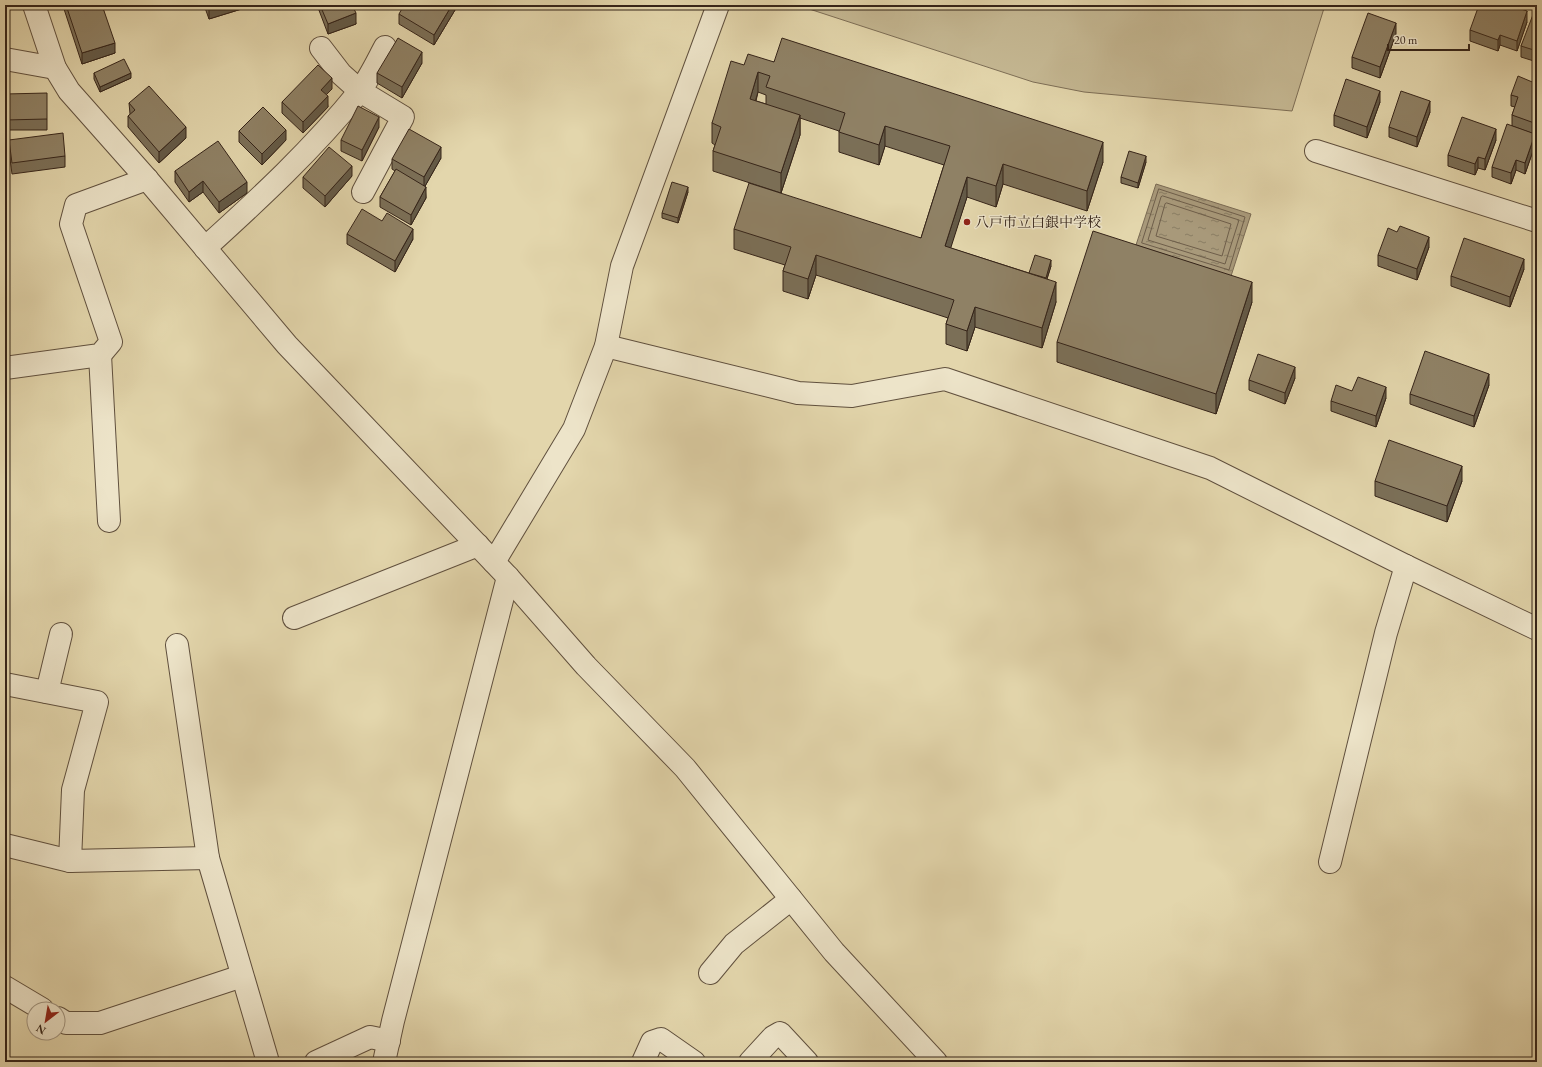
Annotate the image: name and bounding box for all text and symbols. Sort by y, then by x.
scale bar [1388,26,1469,52]
text: 20 m [1394,32,1418,48]
place label: 八戸市立白銀中学校 [975,213,1101,231]
marker: 八戸市立白銀中学校 [962,217,972,227]
north arrow [26,1001,66,1041]
text: N [33,1021,48,1038]

